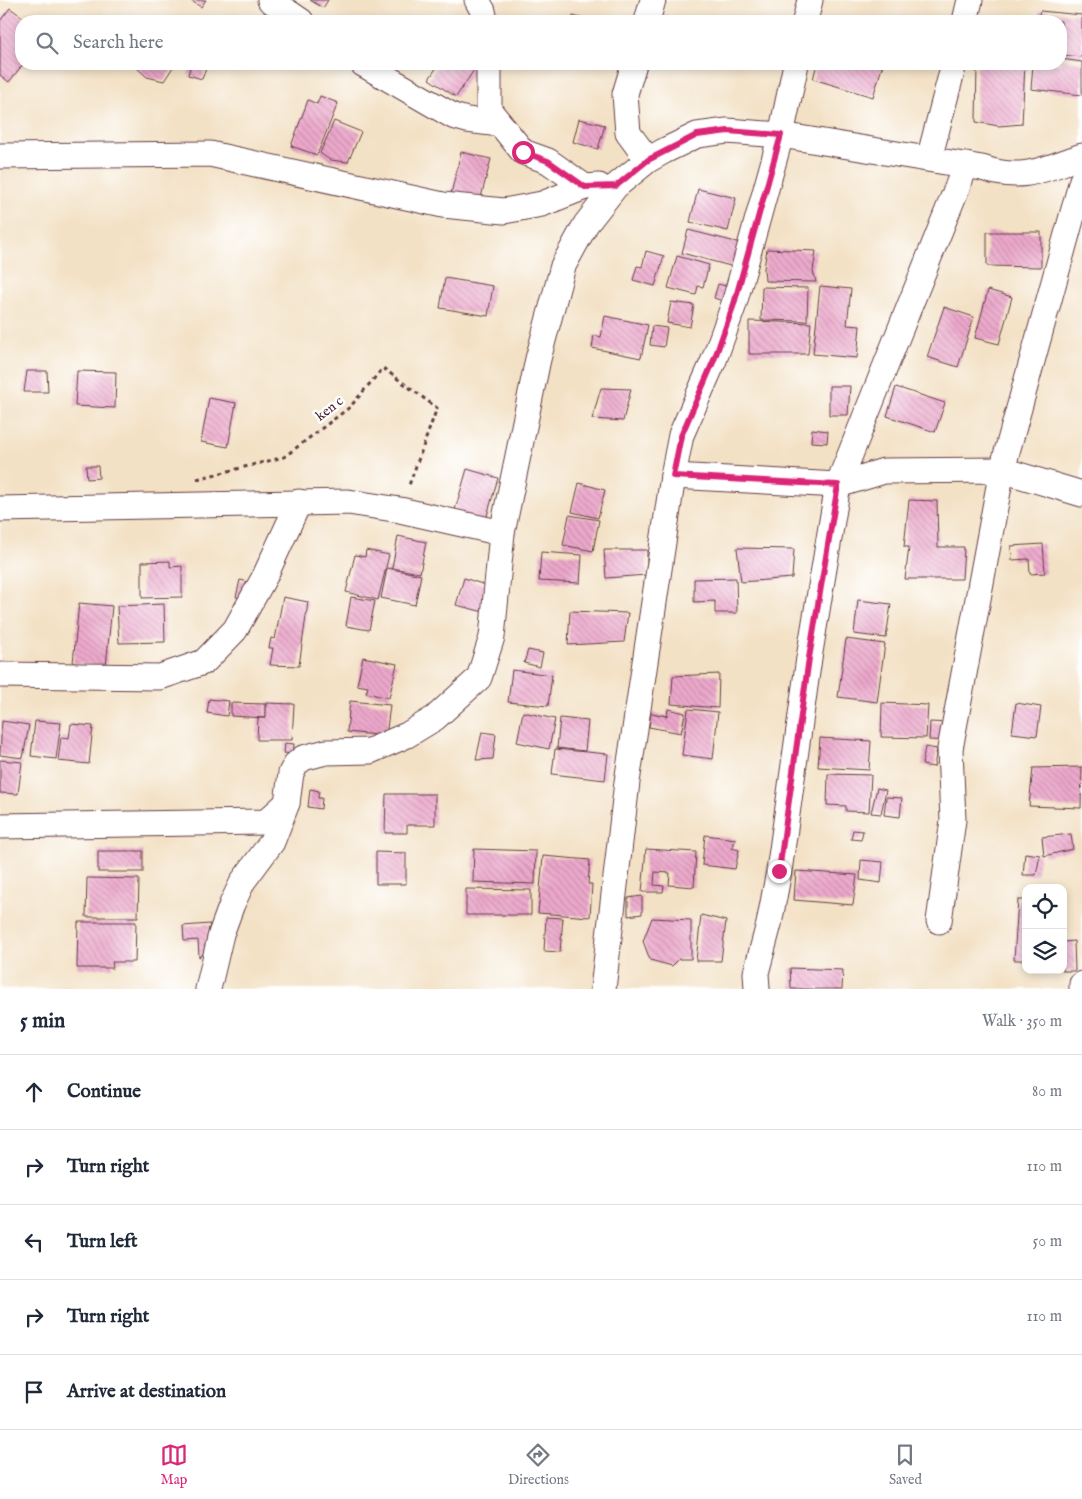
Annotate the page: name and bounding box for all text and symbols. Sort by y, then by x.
search box [15,15,1067,70]
icon: search [33,29,61,57]
text: Search here [73,31,164,55]
route start [512,141,535,164]
street label: ken c [312,392,347,425]
route end [768,860,791,883]
map controls [1022,884,1067,974]
button: locate [1022,884,1067,929]
button: layers [1022,929,1067,974]
text: 5 min [20,1008,65,1035]
text: Walk · 350 m [982,1012,1062,1032]
icon: ahead [20,1078,48,1106]
text: Continue [67,1080,141,1104]
text: 80 m [1032,1082,1062,1102]
icon: right [20,1153,48,1181]
text: Turn right [67,1155,149,1179]
text: 110 m [1026,1157,1062,1177]
icon: left [20,1228,48,1256]
text: Turn left [67,1230,138,1254]
text: 50 m [1033,1232,1062,1252]
icon: right [20,1303,48,1331]
text: Turn right [67,1305,149,1329]
text: 110 m [1026,1307,1062,1327]
icon: arrive [20,1378,48,1406]
text: Arrive at destination [67,1380,226,1404]
tab: Map [160,1441,188,1489]
tab: Directions [508,1441,569,1489]
tab: Saved [889,1441,922,1489]

